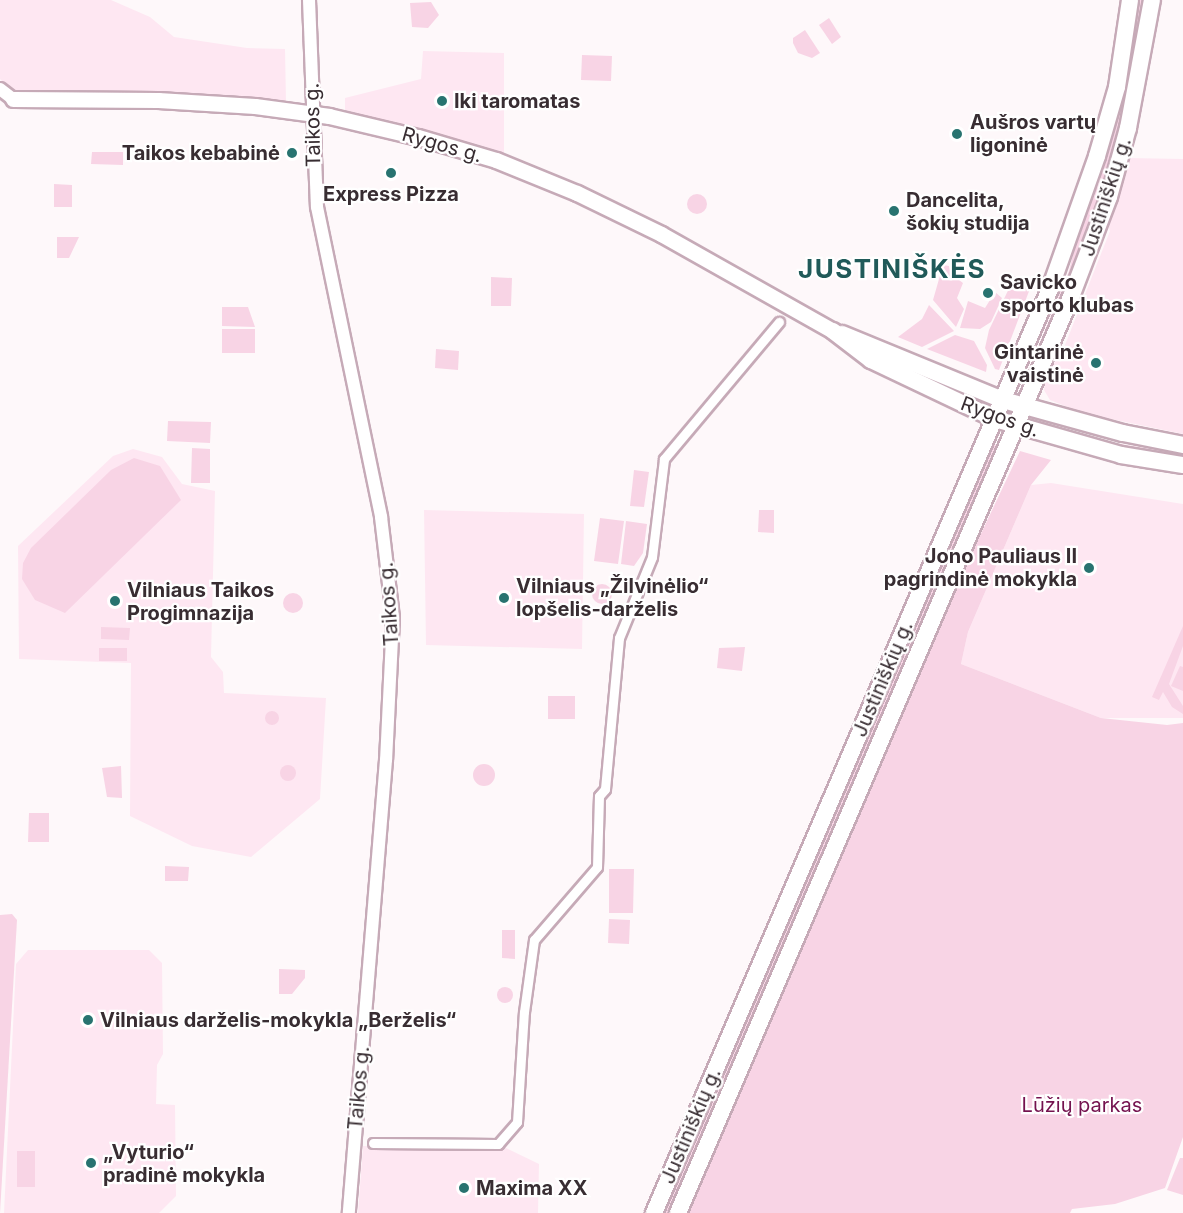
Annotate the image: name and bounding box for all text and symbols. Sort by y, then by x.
street label: Taikos g. [300,83,326,167]
place label: Iki taromatas [454,89,580,113]
marker: Iki taromatas [435,94,449,108]
place label: Aušros vartų ligoninė [970,110,1096,157]
street label: Rygos g. [399,122,485,168]
marker: Aušros vartų ligoninė [948,125,966,143]
street label: Justiniškių g. [1075,134,1137,260]
place label: Taikos kebabinė [122,141,280,165]
marker: Taikos kebabinė [285,146,299,160]
marker: Express Pizza [384,166,398,180]
place label: Express Pizza [323,182,459,206]
place label: Dancelita, šokių studija [906,188,1030,235]
marker: Dancelita, šokių studija [887,204,901,218]
district label: JUSTINIŠKĖS [798,253,986,285]
place label: Savicko sporto klubas [1000,270,1134,317]
marker: Savicko sporto klubas [981,286,995,300]
place label: Gintarinė vaistinė [994,340,1084,387]
marker: Gintarinė vaistinė [1089,356,1103,370]
street label: Rygos g. [957,392,1043,442]
place label: Jono Pauliaus II pagrindinė mokykla [884,544,1077,591]
street label: Taikos g. [374,561,404,647]
marker: Jono Pauliaus II pagrindinė mokykla [1082,561,1096,575]
place label: Vilniaus „Žilvinėlio“ lopšelis-darželis [516,574,709,621]
place label: Vilniaus Taikos Progimnazija [127,578,274,625]
marker: Vilniaus „Žilvinėlio“ lopšelis-darželis [497,591,511,605]
marker: Vilniaus Taikos Progimnazija [108,594,122,608]
street label: Justiniškių g. [848,617,918,741]
place label: Vilniaus darželis-mokykla „Berželis“ [100,1008,456,1032]
marker: Vilniaus darželis-mokykla „Berželis“ [81,1013,95,1027]
street label: Taikos g. [343,1045,375,1131]
street label: Justiniškių g. [656,1064,726,1188]
park label: Lūžių parkas [1022,1093,1142,1117]
place label: „Vyturio“ pradinė mokykla [103,1140,265,1187]
marker: „Vyturio“ pradinė mokykla [84,1156,98,1170]
place label: Maxima XX [476,1176,587,1200]
marker: Maxima XX [457,1181,471,1195]

